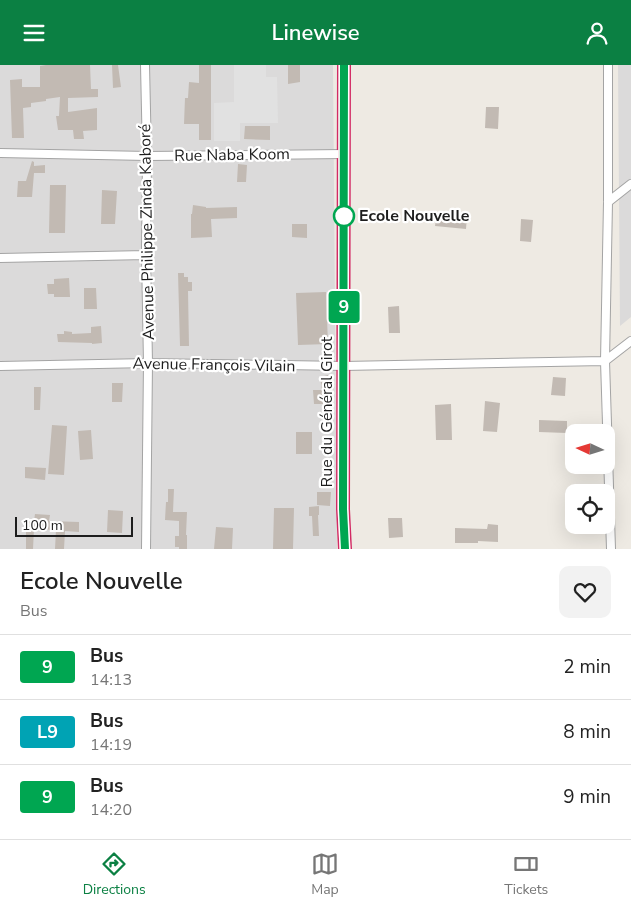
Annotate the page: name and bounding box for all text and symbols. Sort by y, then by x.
text: Linewise [271,18,360,48]
icon: menu [20,19,48,47]
icon: person [583,19,611,47]
street label: Avenue Philippe Zinda Kaboré [134,124,160,340]
street label: Rue Naba Koom [174,143,290,167]
marker: Ecole Nouvelle [333,205,355,227]
place label: Ecole Nouvelle [359,205,470,227]
line badge: 9 [328,291,360,323]
text: 9 [339,295,349,319]
street label: Rue du Général Girot [316,336,338,487]
street label: Avenue François Vilain [132,353,296,377]
north arrow [565,424,615,474]
map controls [565,424,615,534]
button: locate [565,484,615,534]
scale bar [15,514,132,537]
text: 100 m [22,516,63,535]
text: Ecole Nouvelle [20,565,183,597]
button: heart [559,566,611,618]
text: Bus [20,600,48,622]
text: Bus [90,643,123,669]
text: 2 min [563,654,611,680]
text: 9 [42,655,53,679]
text: 14:13 [90,669,132,691]
text: Bus [90,708,123,734]
text: 8 min [563,719,611,745]
text: L9 [37,720,58,744]
text: 14:19 [90,734,132,756]
text: Bus [90,773,123,799]
text: 9 min [563,784,611,810]
text: 9 [42,785,53,809]
text: 14:20 [90,799,132,821]
tab: Directions [83,850,146,899]
tab: Map [311,850,339,899]
tab: Tickets [504,850,548,899]

